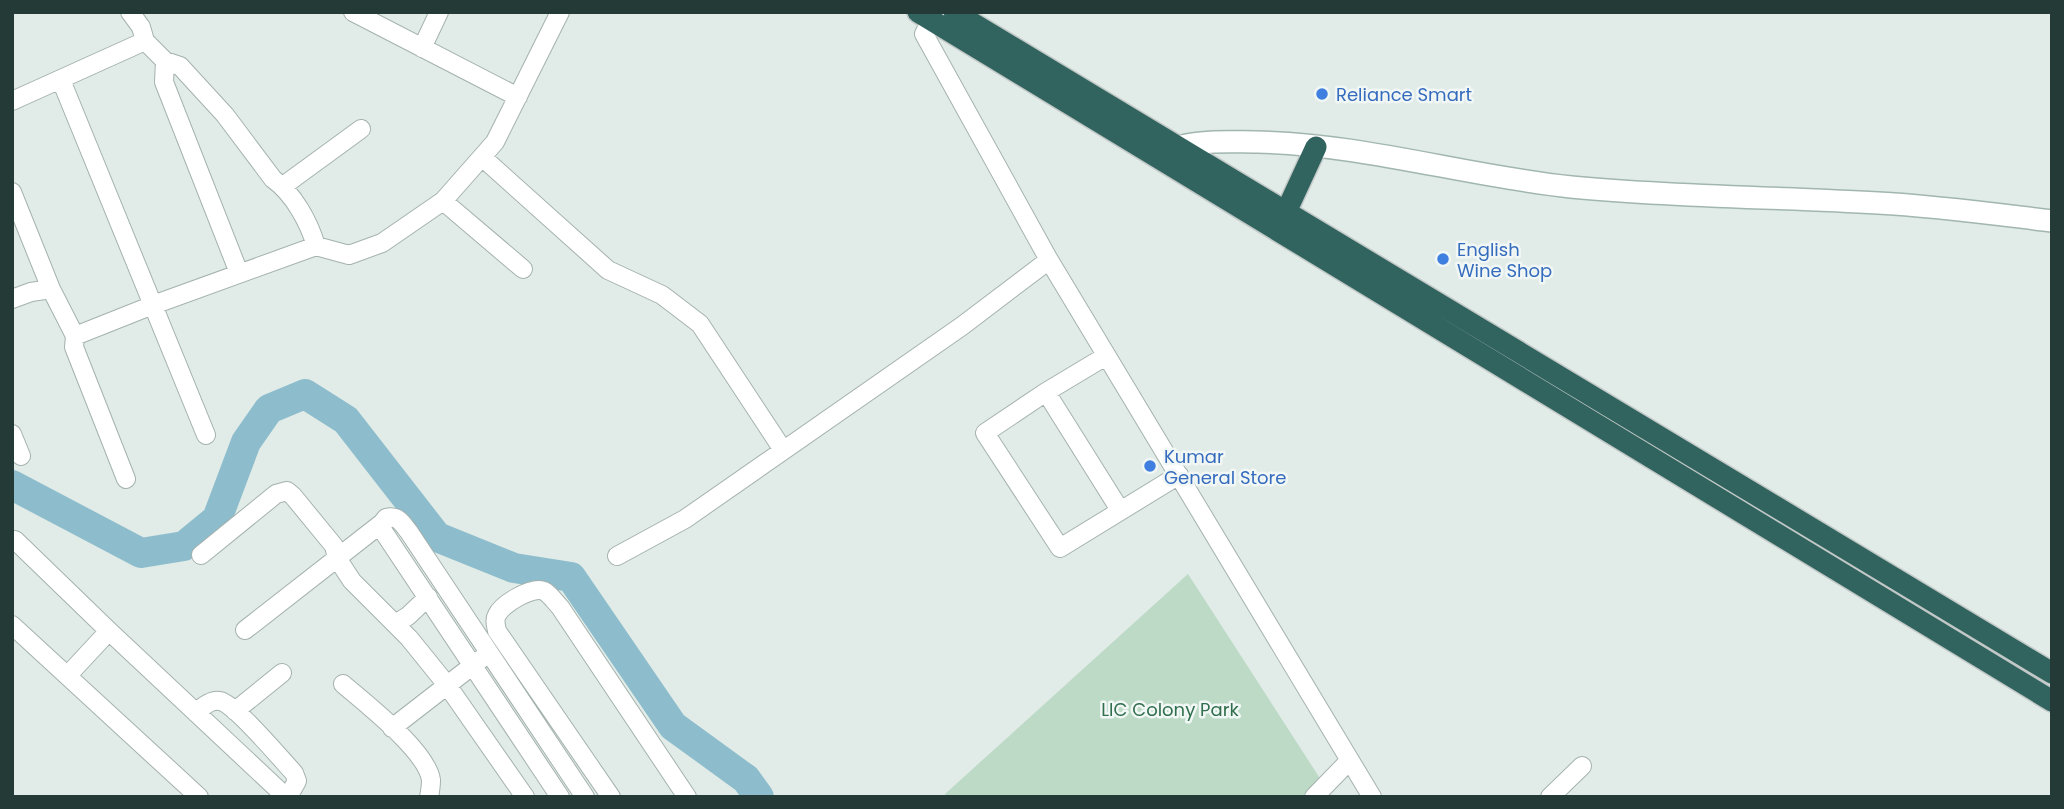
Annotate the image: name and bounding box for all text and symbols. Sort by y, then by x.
place label: Reliance Smart [1336,82,1472,107]
marker: Reliance Smart [1314,86,1330,102]
place label: English Wine Shop [1457,237,1552,283]
marker: English Wine Shop [1435,251,1451,267]
place label: Kumar General Store [1164,444,1286,490]
marker: Kumar General Store [1142,458,1158,474]
park label: LIC Colony Park [1101,697,1239,722]

